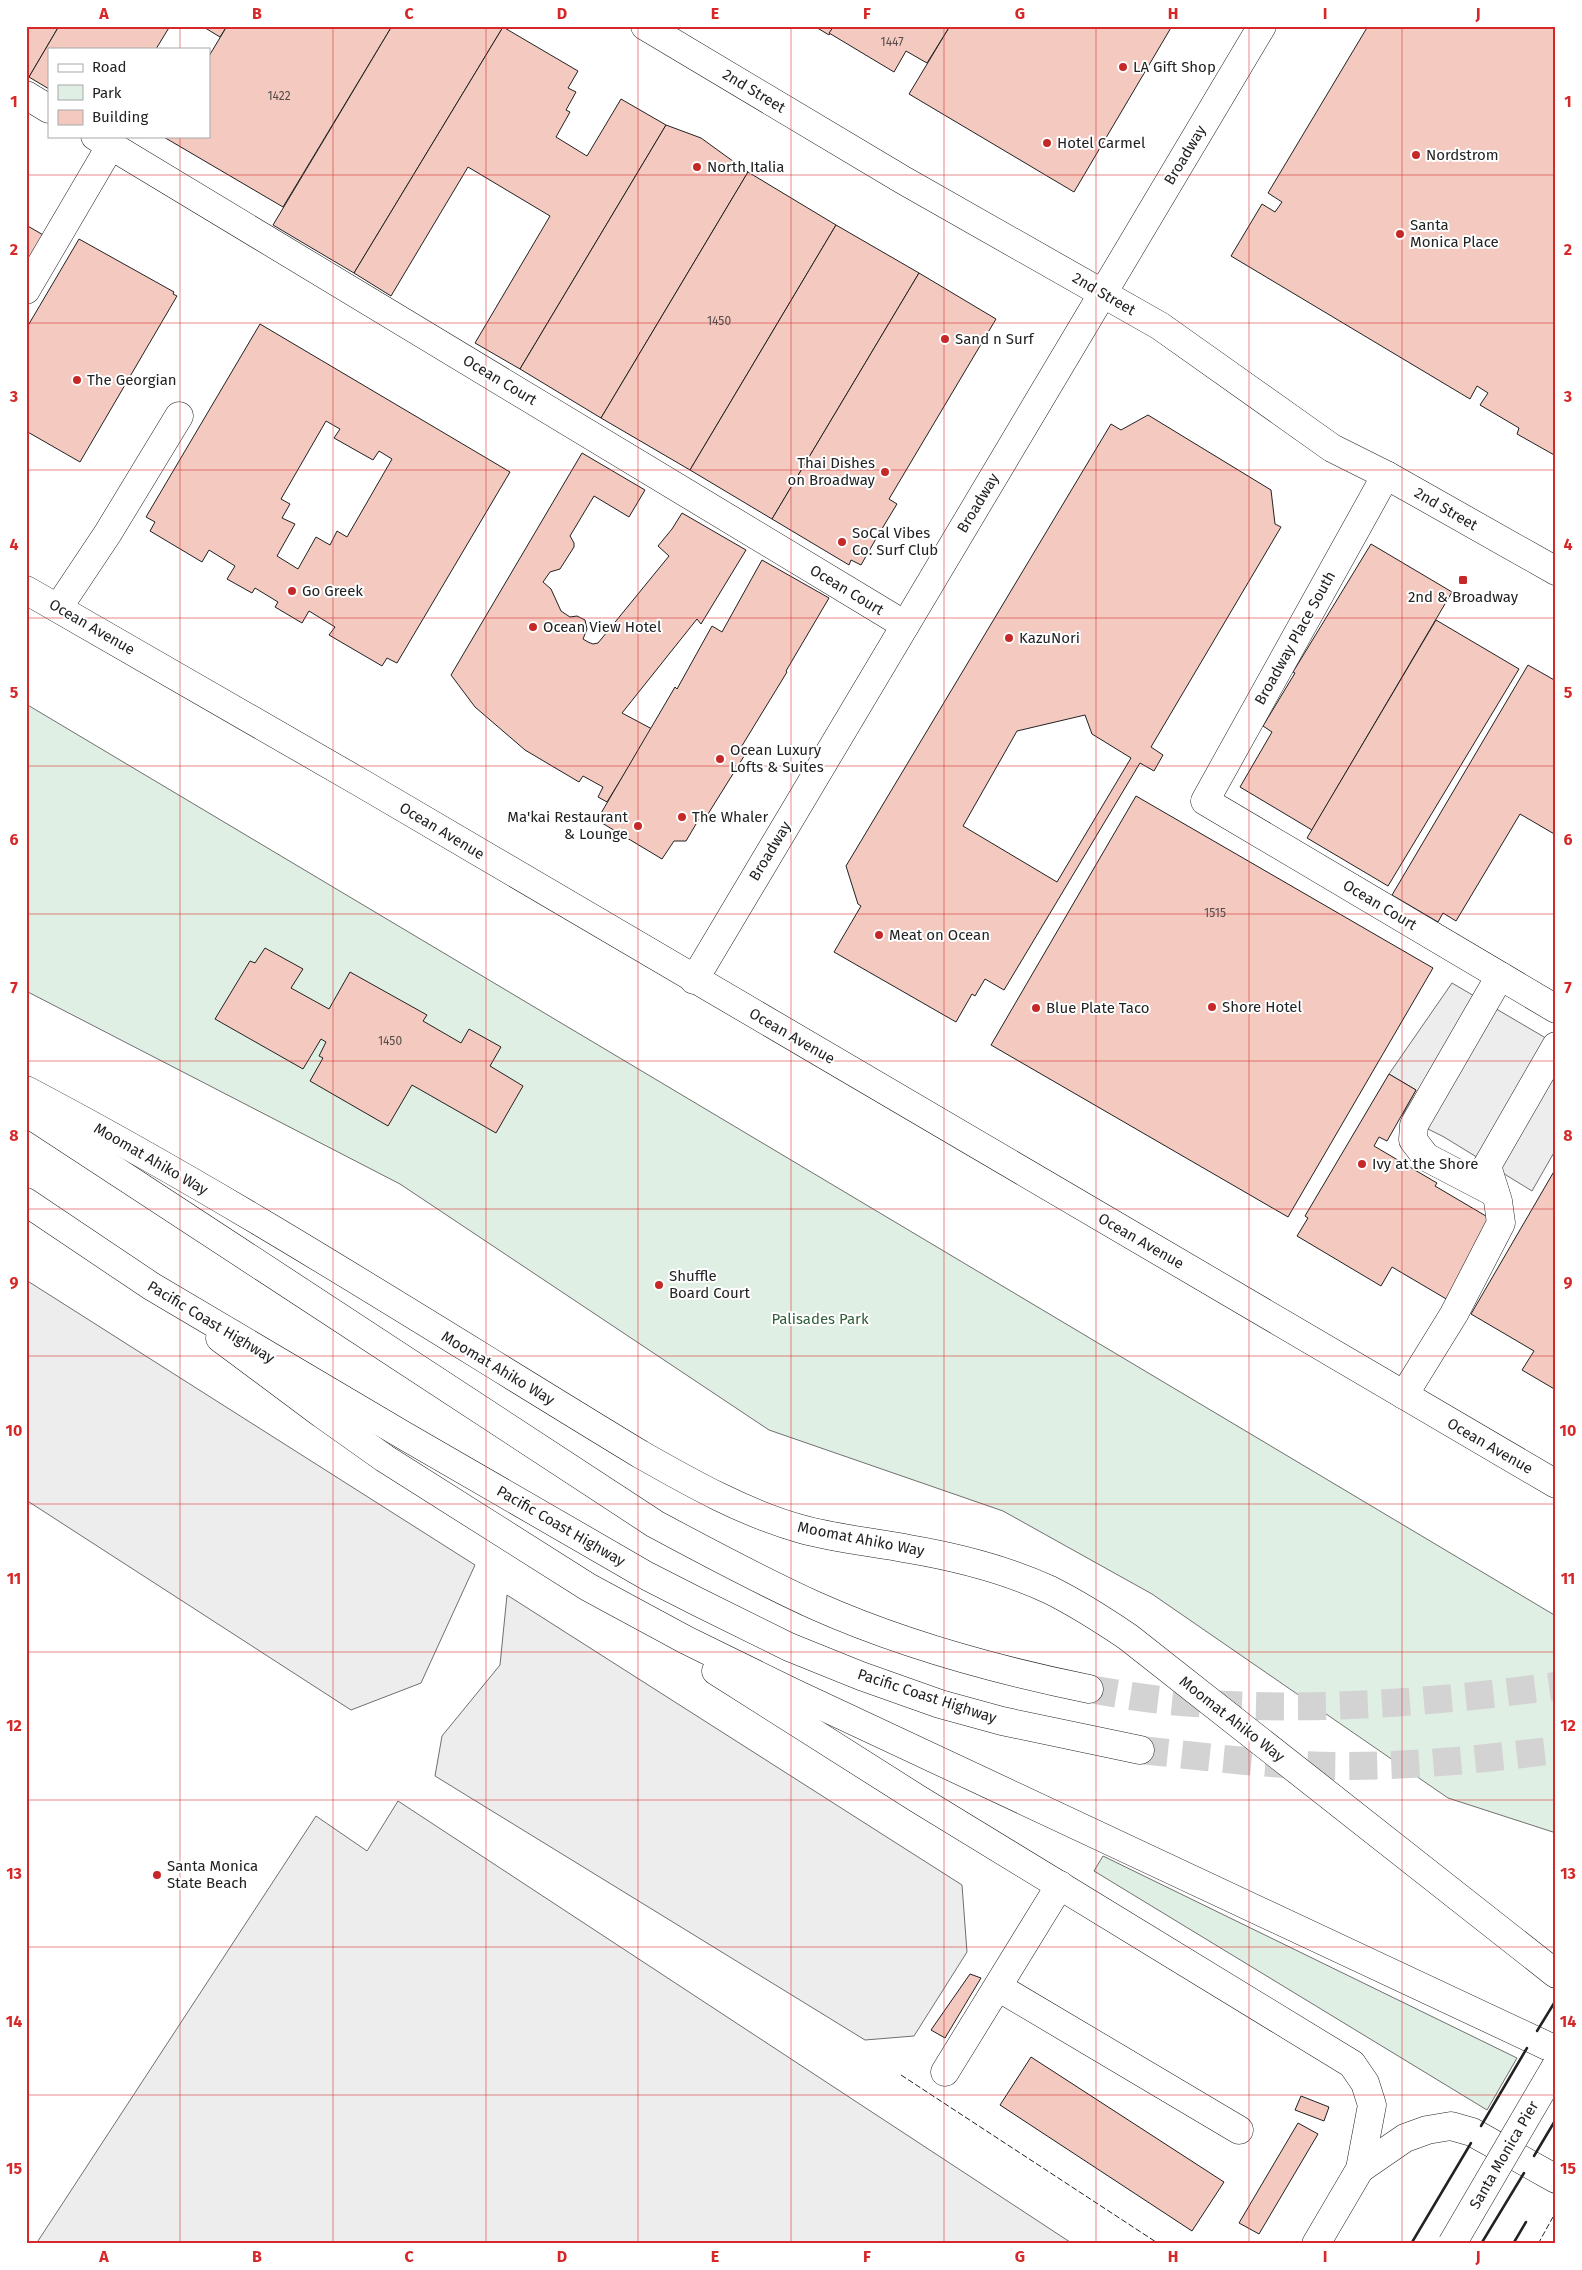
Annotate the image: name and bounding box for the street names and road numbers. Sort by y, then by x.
street label: 2nd Street [719,65,789,117]
street label: Broadway [1160,122,1210,188]
street label: 2nd Street [1069,269,1139,320]
street label: Ocean Court [460,351,541,409]
street label: Broadway [953,470,1003,536]
street label: 2nd Street [1411,484,1481,535]
street label: Ocean Court [807,561,888,619]
street label: Broadway Place South [1251,568,1339,708]
street label: Ocean Avenue [46,595,138,659]
street label: Ocean Avenue [396,799,488,863]
street label: Broadway [745,818,795,884]
street label: Ocean Court [1340,876,1421,934]
street label: Ocean Avenue [746,1004,838,1068]
street label: Moomat Ahiko Way [91,1119,212,1199]
street label: Ocean Avenue [1095,1209,1187,1273]
street label: Pacific Coast Highway [144,1277,278,1367]
street label: Moomat Ahiko Way [438,1327,558,1409]
street label: Ocean Avenue [1444,1414,1536,1478]
street label: Pacific Coast Highway [494,1482,629,1570]
street label: Moomat Ahiko Way [796,1518,927,1560]
street label: Pacific Coast Highway [855,1665,999,1727]
street label: Moomat Ahiko Way [1176,1672,1289,1766]
street label: Santa Monica Pier [1466,2097,1542,2212]

